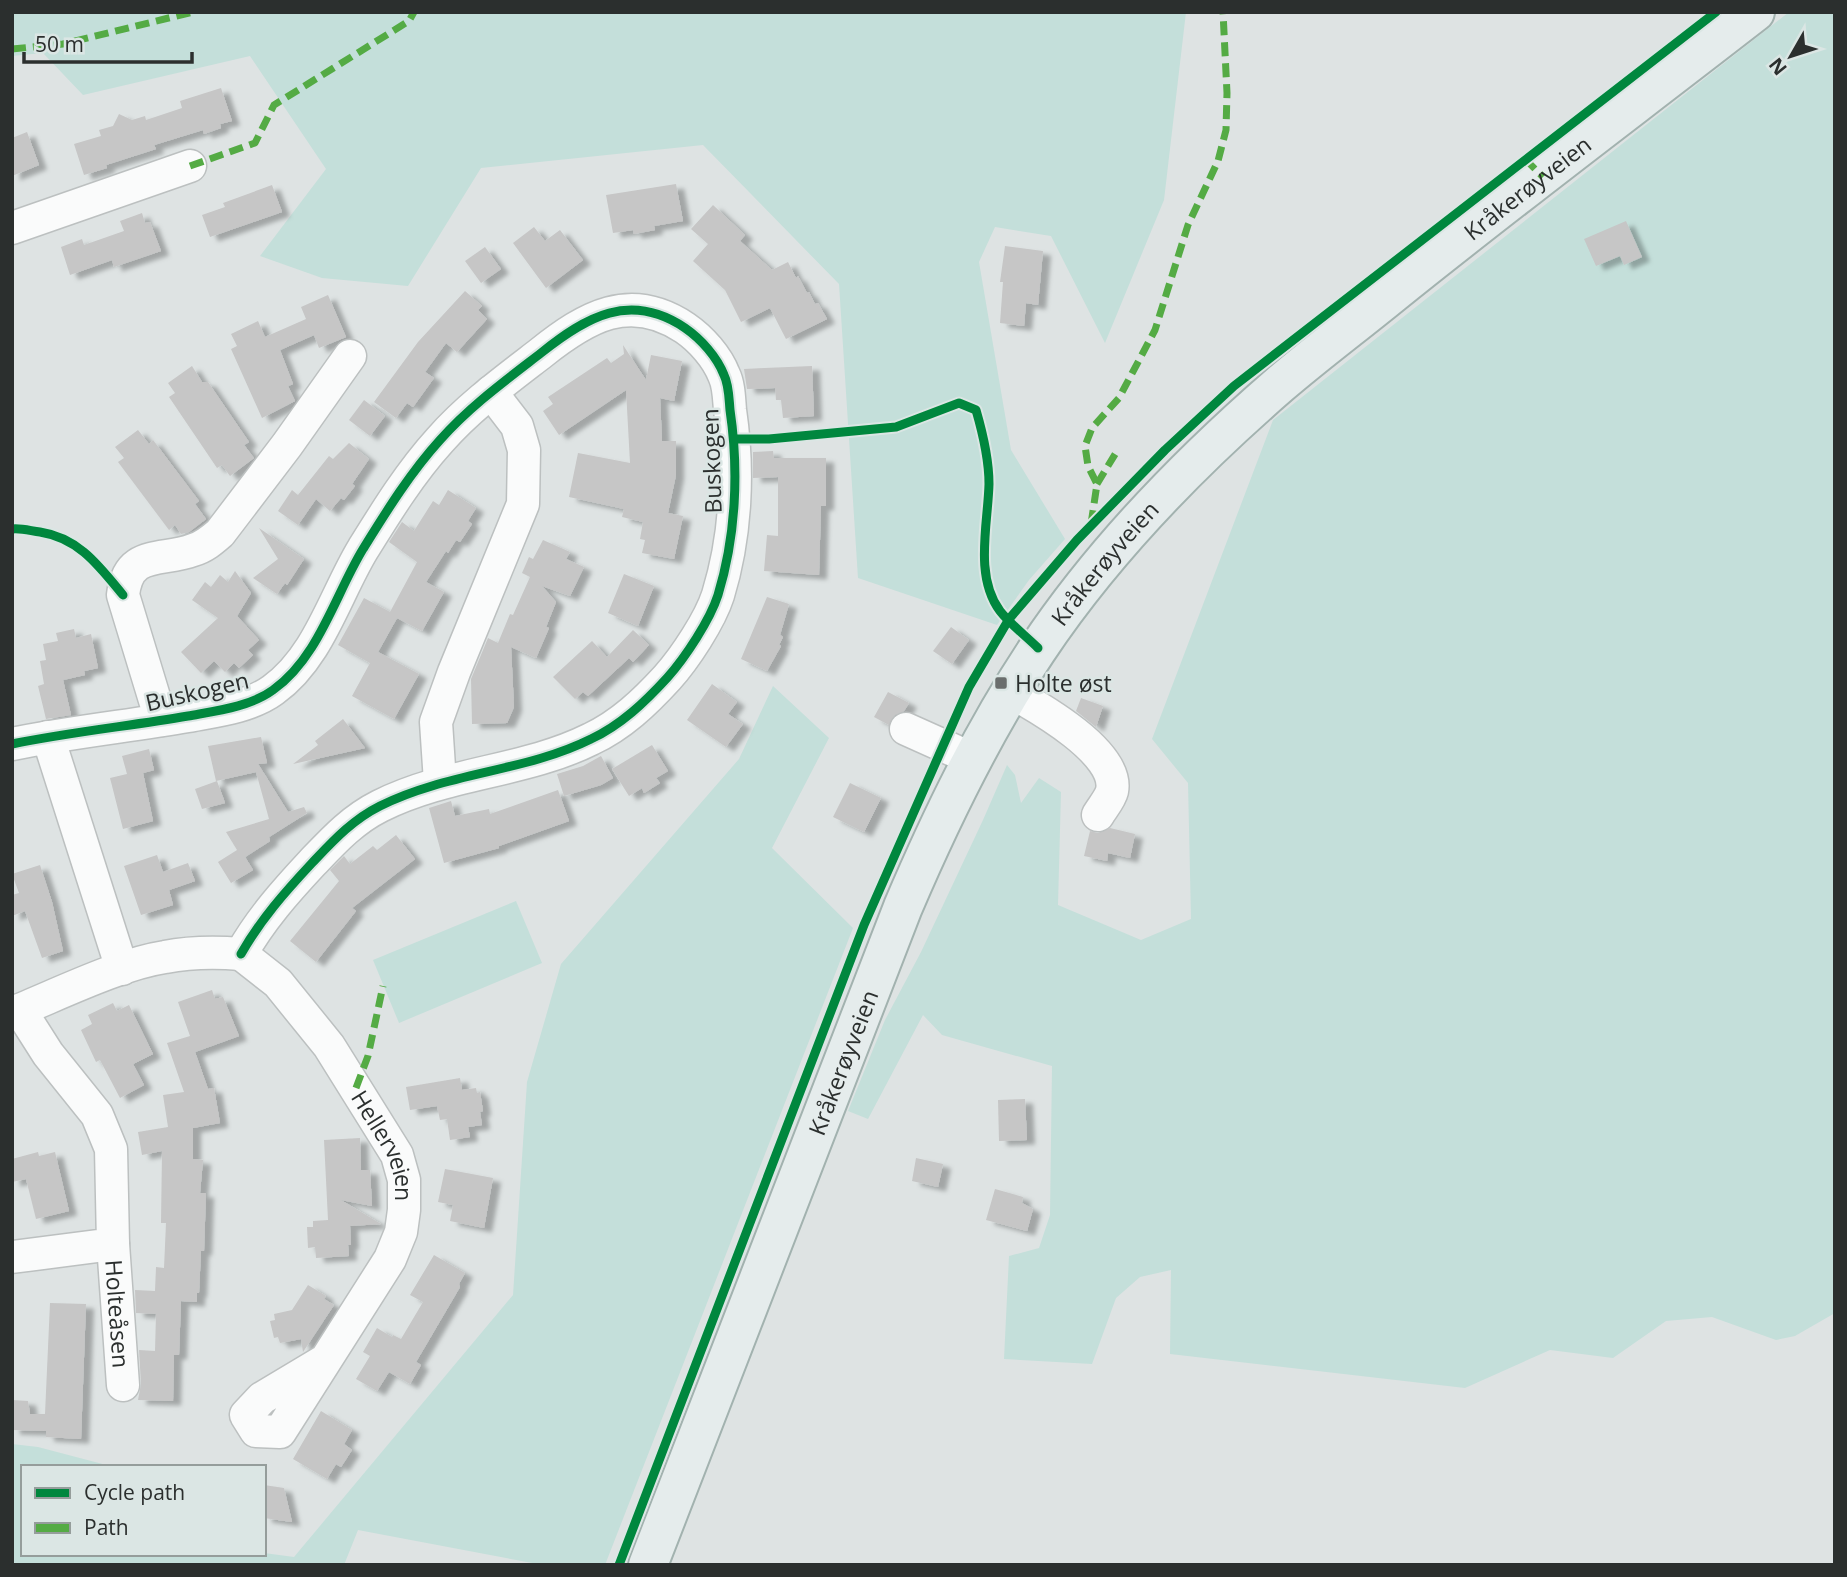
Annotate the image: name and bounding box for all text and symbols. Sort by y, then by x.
scale bar [24,21,192,65]
north arrow [1756,21,1826,91]
text: 50 m [35,30,84,58]
text: N [1763,53,1793,81]
street label: Kråkerøyveien [1457,128,1598,247]
street label: Buskogen [693,408,729,514]
street label: Kråkerøyveien [1043,494,1165,632]
street label: Buskogen [142,664,252,718]
place label: Holte øst [1015,667,1112,699]
marker: Holte øst [993,675,1009,691]
street label: Kråkerøyveien [800,985,885,1140]
street label: Hellerveien [344,1084,420,1201]
street label: Holteåsen [98,1259,138,1369]
legend [21,1465,266,1556]
text: Cycle path [84,1478,185,1506]
text: Path [84,1513,129,1541]

